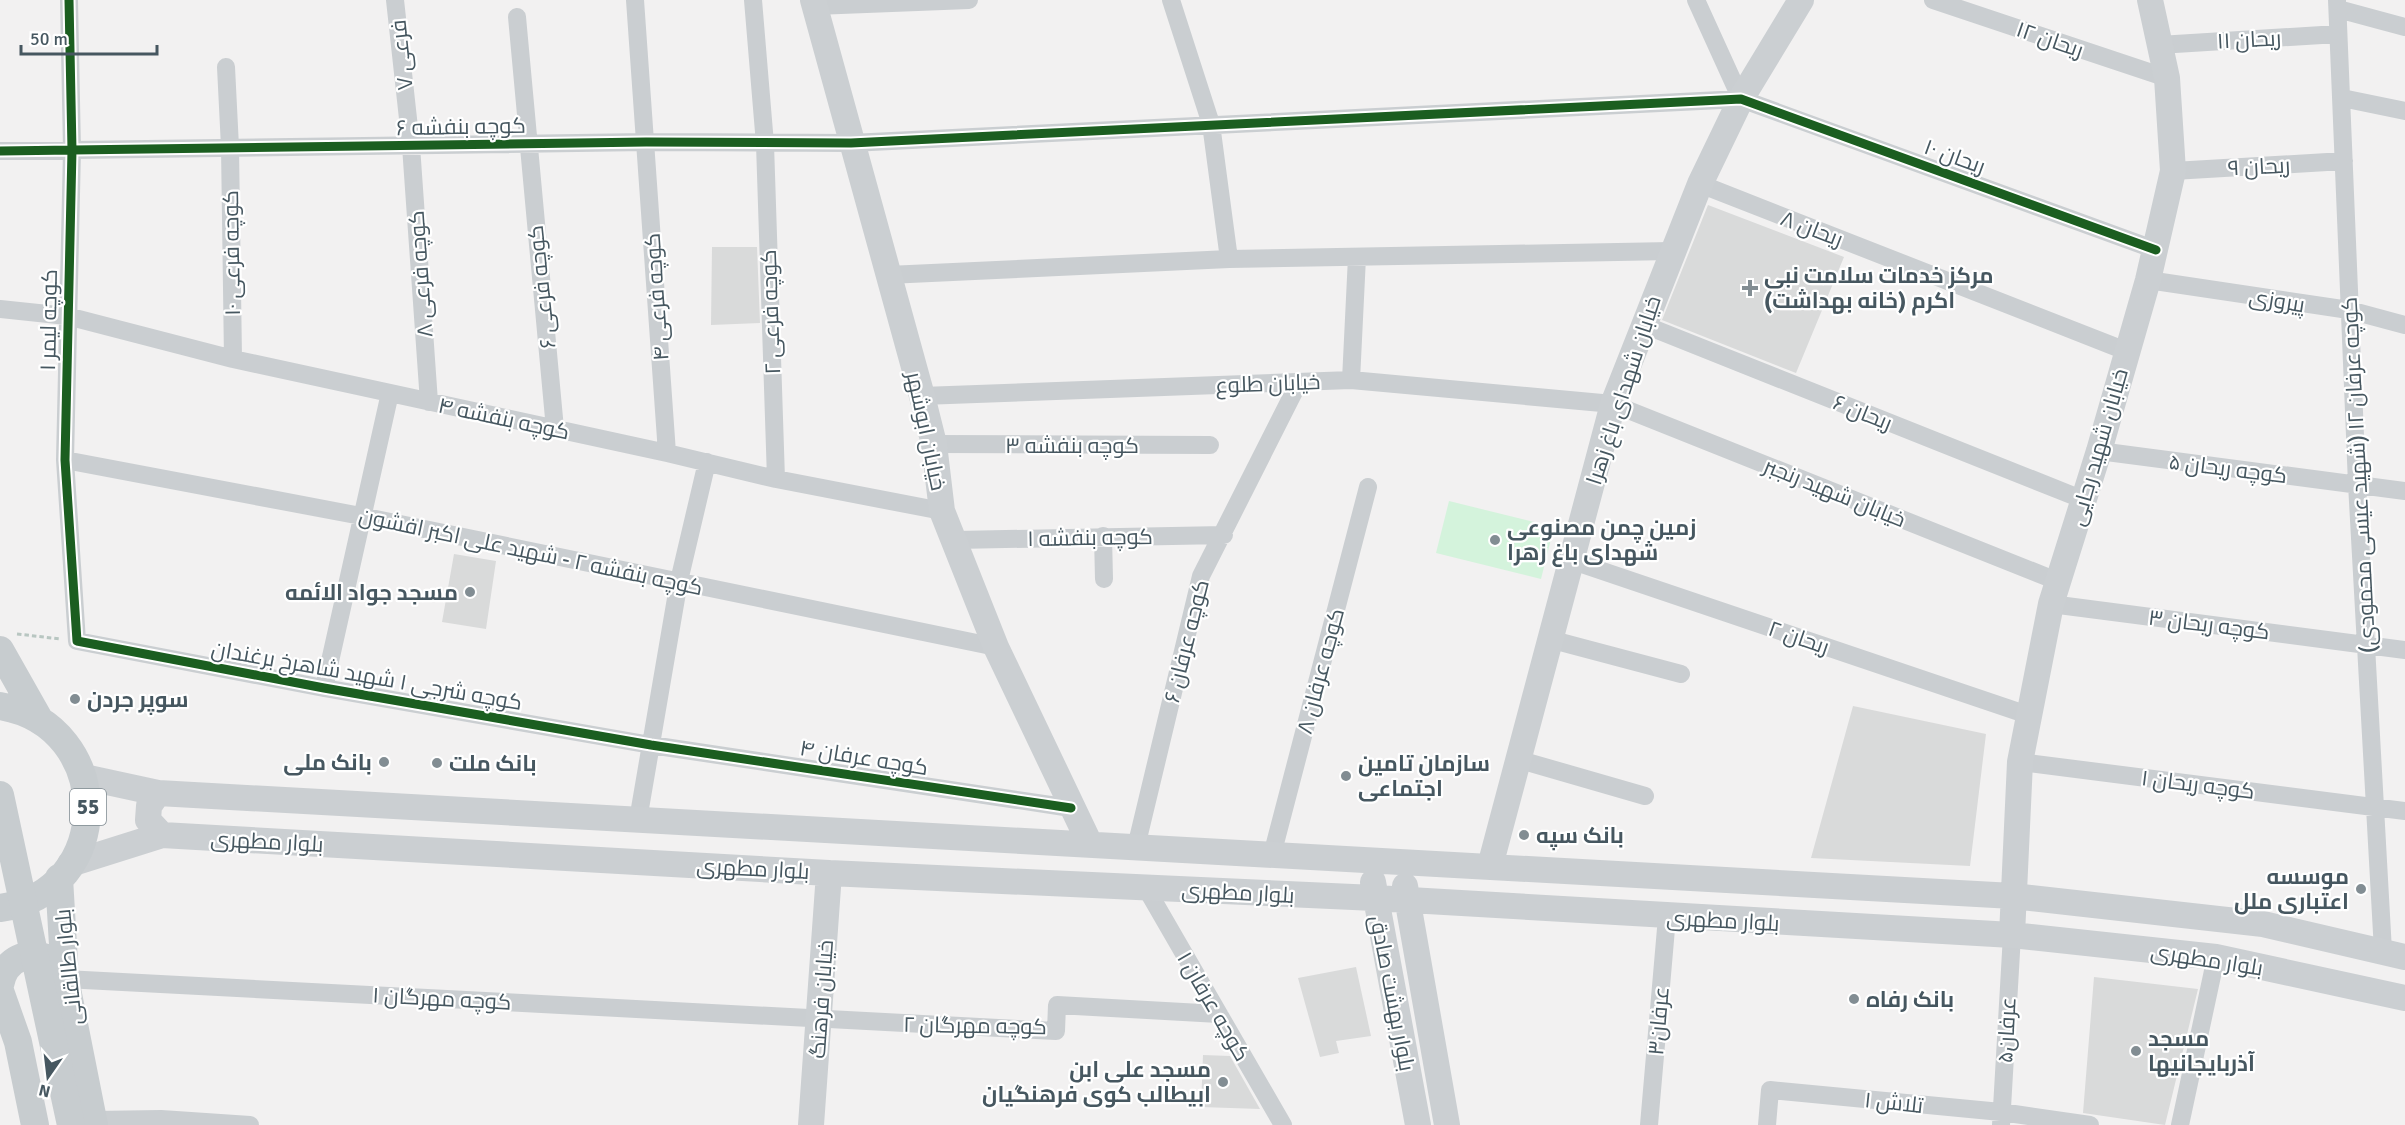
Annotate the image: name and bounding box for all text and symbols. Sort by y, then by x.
street label: ریحان ۱۲ [2013,15,2087,64]
scale bar [21,18,158,56]
street label: فرعی ۷ [384,18,419,92]
street label: ریحان ۱۱ [2216,24,2282,55]
text: 50 m [30,28,68,50]
street label: کوچه بنفشه ۶ [396,112,526,142]
street label: ریحان ۱۰ [1921,133,1989,180]
street label: ریحان ۹ [2227,151,2291,182]
street label: کوچه فرعی ۱۰ [217,190,247,316]
street label: ریحان ۸ [1777,204,1847,253]
street label: کوچه فرعی ۸ [403,209,439,338]
street label: کوچه فرعی ۶ [522,224,562,350]
street label: کوچه فرعی ۴ [639,232,675,362]
street label: کوچه فرعی ۲ [755,249,787,375]
place label: مرکز خدمات سلامت نبی اکرم (خانه بهداشت) [1764,262,1994,316]
street label: کوچه لیمر ۱ [34,269,64,371]
marker: مرکز خدمات سلامت نبی اکرم (خانه بهداشت) [1741,279,1759,297]
street label: پیروزی [2247,283,2307,319]
street label: خیابان شهدای باغ‌ زهرا [1580,292,1668,488]
street label: کوچه عرفان ۱۲ (شهید عیسی محمودی) [2336,296,2382,654]
street label: خیابان شهید رجایی [2063,365,2134,529]
street label: خیابان ابوشهر [900,367,952,493]
street label: خیابان طلوع [1215,368,1321,400]
street label: ریحان ۶ [1829,388,1896,436]
street label: کوچه بنفشه ۴ [435,391,572,447]
street label: کوچه بنفشه ۳ [1005,432,1139,460]
street label: کوچه ریحان ۵ [2167,448,2289,490]
street label: خیابان شهید رنجبر [1758,451,1910,533]
street label: کوچه بنفشه ۲ - شهید علی اکبر افشون [356,502,705,602]
place label: زمین چمن مصنوعی شهدای باغ زهرا [1507,514,1696,567]
street label: کوچه بنفشه ۱ [1027,523,1153,553]
marker: زمین چمن مصنوعی شهدای باغ زهرا [1488,533,1502,547]
street label: کوچه عرفان ۶ [1158,577,1216,706]
place label: مسجد جواد الائمه [285,579,458,606]
marker: مسجد جواد الائمه [463,585,477,599]
street label: کوچه ریحان ۳ [2147,604,2271,646]
street label: کوچه عرفان ۸ [1291,605,1351,737]
street label: ریحان ۲ [1765,615,1833,660]
street label: کوچه شرجی ۱ شهید شاهرخ برغندان [209,635,525,717]
place label: سوپر جردن [87,686,188,715]
marker: سوپر جردن [68,692,82,706]
street label: کوچه عرفان ۴ [798,734,930,782]
place label: بانک ملی [283,749,372,776]
place label: بانک ملت [449,750,537,777]
place label: سازمان تامین اجتماعی [1358,750,1490,802]
marker: بانک ملی [377,755,391,769]
marker: بانک ملت [430,756,444,770]
street label: کوچه ریحان ۱ [2140,764,2256,806]
marker: سازمان تامین اجتماعی [1339,769,1353,783]
road number: 55 [70,789,106,825]
place label: بانک سپه [1536,822,1624,851]
street label: بلوار مطهری [210,825,324,858]
marker: بانک سپه [1517,828,1531,842]
street label: بلوار مطهری [696,852,810,885]
place label: موسسه اعتباری ملل [2234,863,2349,915]
street label: بلوار مطهری [1181,876,1295,909]
marker: موسسه اعتباری ملل [2354,882,2368,896]
street label: بلوار مطهری [1666,904,1780,937]
street label: بلوار طالقانی [49,908,88,1026]
street label: بلوار بهشت صادق [1364,913,1421,1073]
street label: بلوار مطهری [2149,937,2265,982]
street label: خیابان فرهنگ [804,939,839,1059]
street label: کوچه عرفان ۱ [1171,947,1256,1066]
street label: کوچه مهرگان ۱ [372,981,512,1017]
street label: عرفان۳ [1642,985,1675,1057]
place label: بانک رفاه [1866,986,1954,1013]
marker: بانک رفاه [1847,992,1861,1006]
street label: عرفان۵ [1991,996,2022,1064]
street label: کوچه مهرگان ۲ [903,1011,1047,1041]
place label: مسجد آذربایجانیها [2148,1025,2255,1077]
marker: مسجد آذربایجانیها [2129,1044,2143,1058]
north arrow [18,1047,78,1107]
place label: مسجد علی ابن ابیطالب کوی فرهنگیان [982,1056,1211,1108]
marker: مسجد علی ابن ابیطالب کوی فرهنگیان [1216,1075,1230,1089]
text: N [37,1080,52,1102]
street label: تلاش ۱ [1863,1086,1925,1119]

